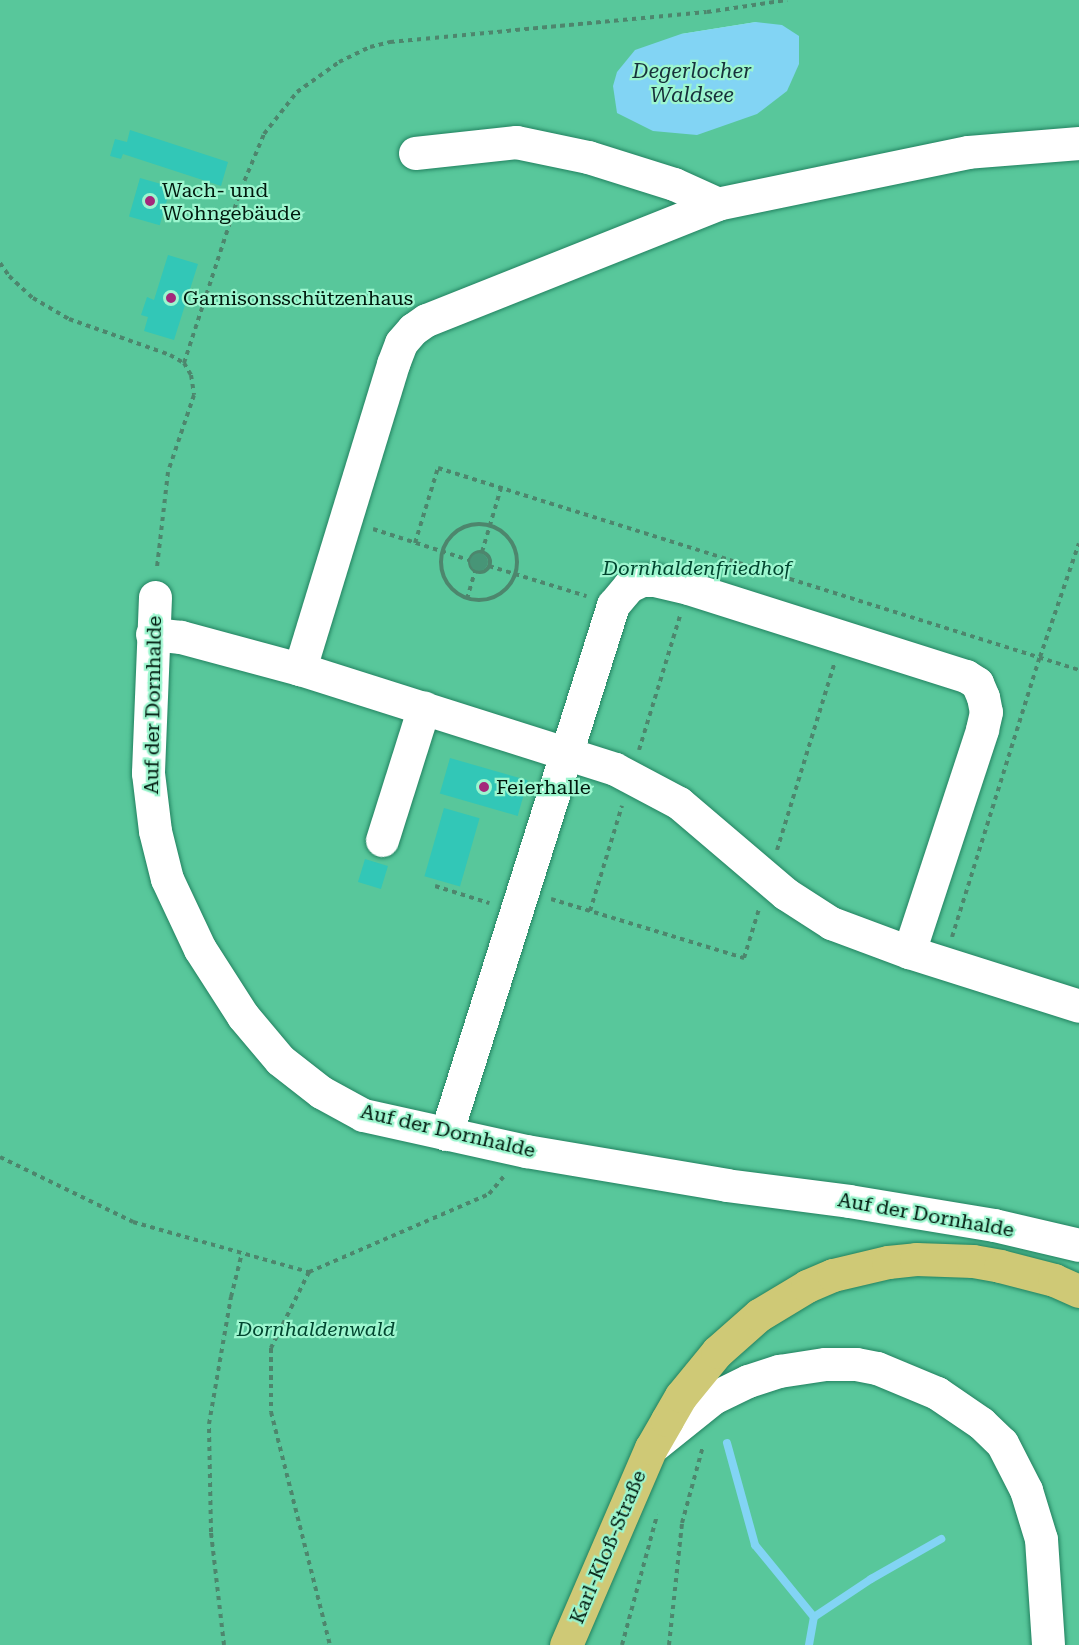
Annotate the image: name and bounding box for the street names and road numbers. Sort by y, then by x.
street label: Auf der Dornhalde [139,616,167,794]
street label: Auf der Dornhalde [358,1099,538,1163]
street label: Auf der Dornhalde [836,1188,1016,1242]
street label: Karl-Kloß-Straße [565,1467,651,1627]

